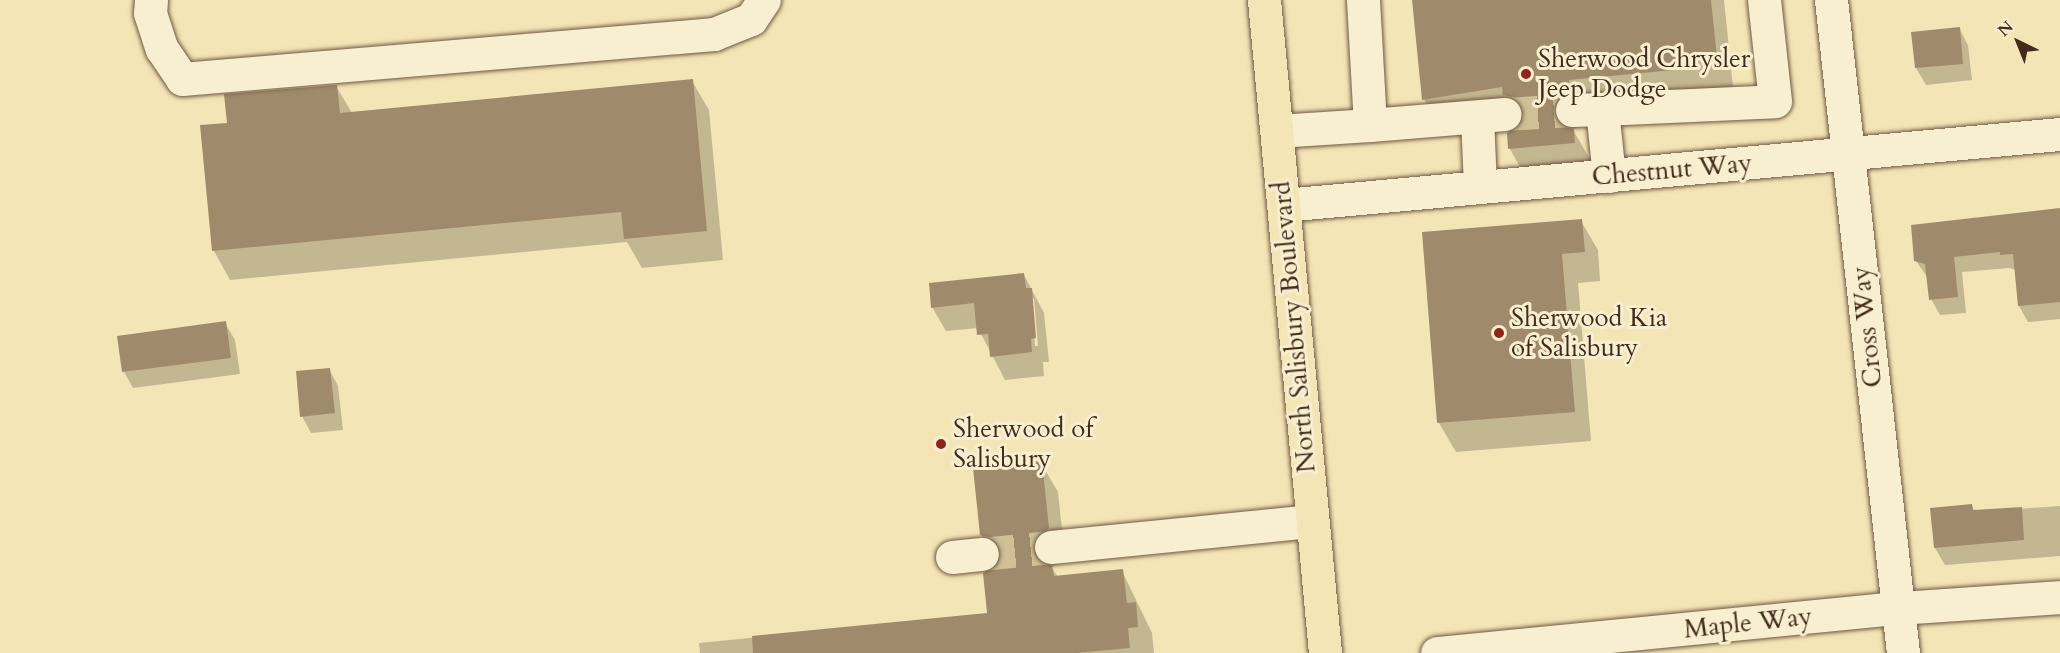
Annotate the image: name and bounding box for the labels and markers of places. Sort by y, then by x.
place label: Sherwood Chrysler Jeep Dodge [1538,43,1750,104]
marker: Sherwood Chrysler Jeep Dodge [1519,67,1533,81]
place label: Sherwood Kia of Salisbury [1511,302,1667,364]
marker: Sherwood Kia of Salisbury [1492,326,1506,340]
place label: Sherwood of Salisbury [953,413,1093,474]
marker: Sherwood of Salisbury [934,437,948,451]

